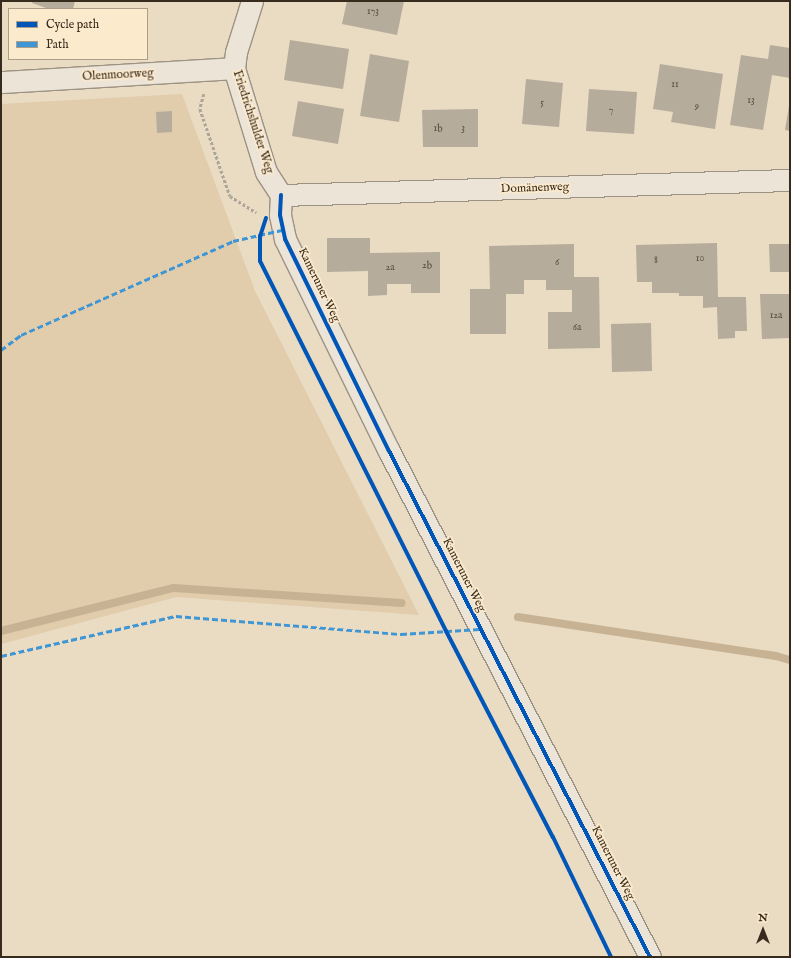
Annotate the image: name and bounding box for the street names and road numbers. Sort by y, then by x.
street label: Olenmoorweg [82,66,154,84]
street label: Friedrichshulder Weg [229,69,277,175]
street label: Domänenweg [500,180,570,196]
street label: Kameruner Weg [295,245,343,325]
street label: Kameruner Weg [439,536,489,614]
street label: Kameruner Weg [588,824,638,902]

